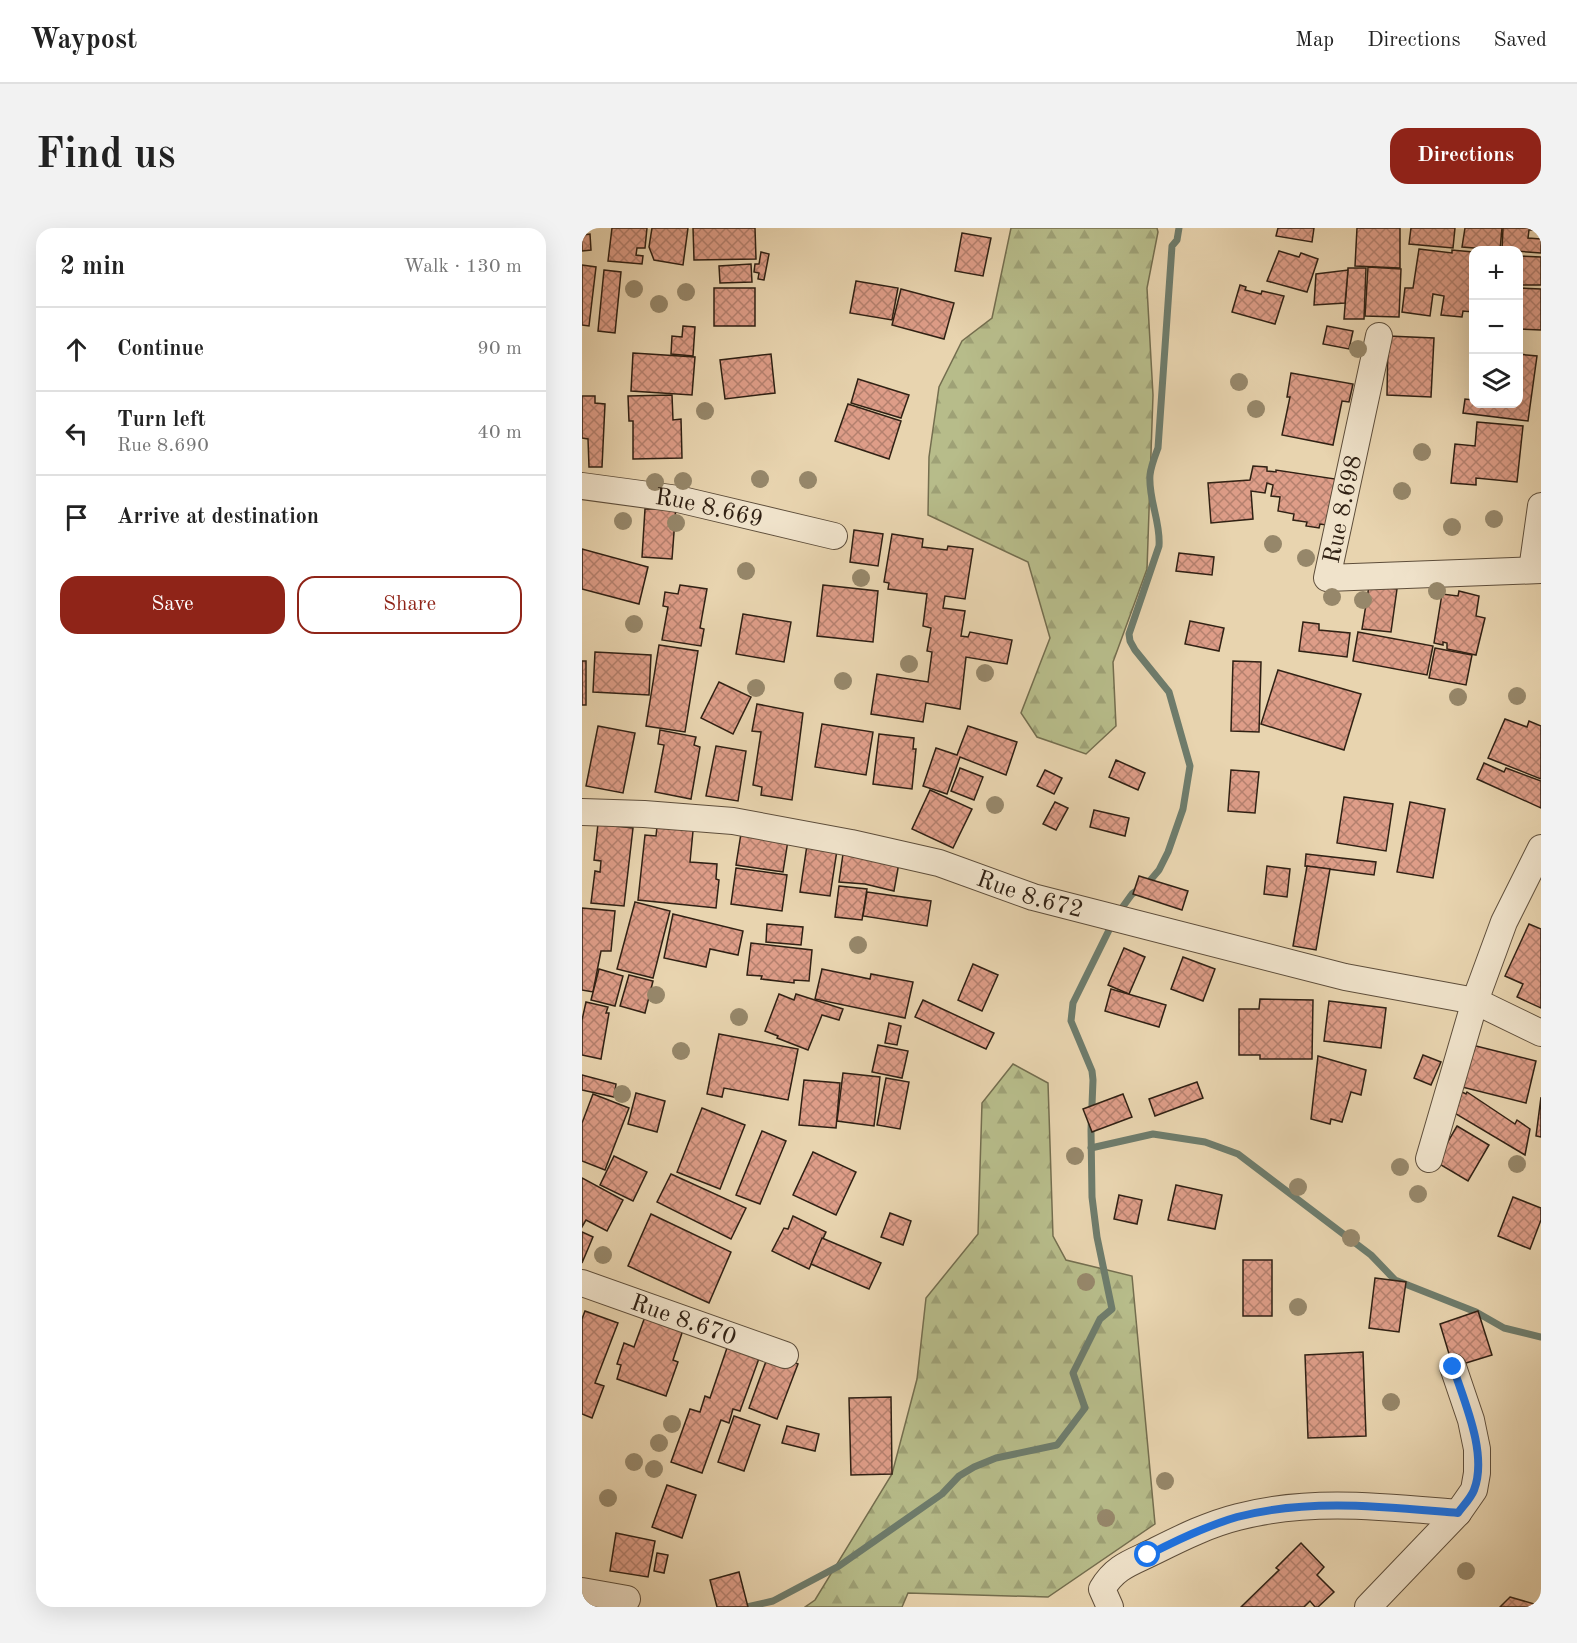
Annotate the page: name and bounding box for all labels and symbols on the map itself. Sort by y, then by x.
street label: Rue 8.698 [1321,453,1367,566]
street label: Rue 8.669 [653,486,765,533]
street label: Rue 8.672 [973,868,1085,923]
street label: Rue 8.670 [627,1291,739,1351]
route end [1439,1353,1465,1379]
route start [1134,1541,1160,1567]

